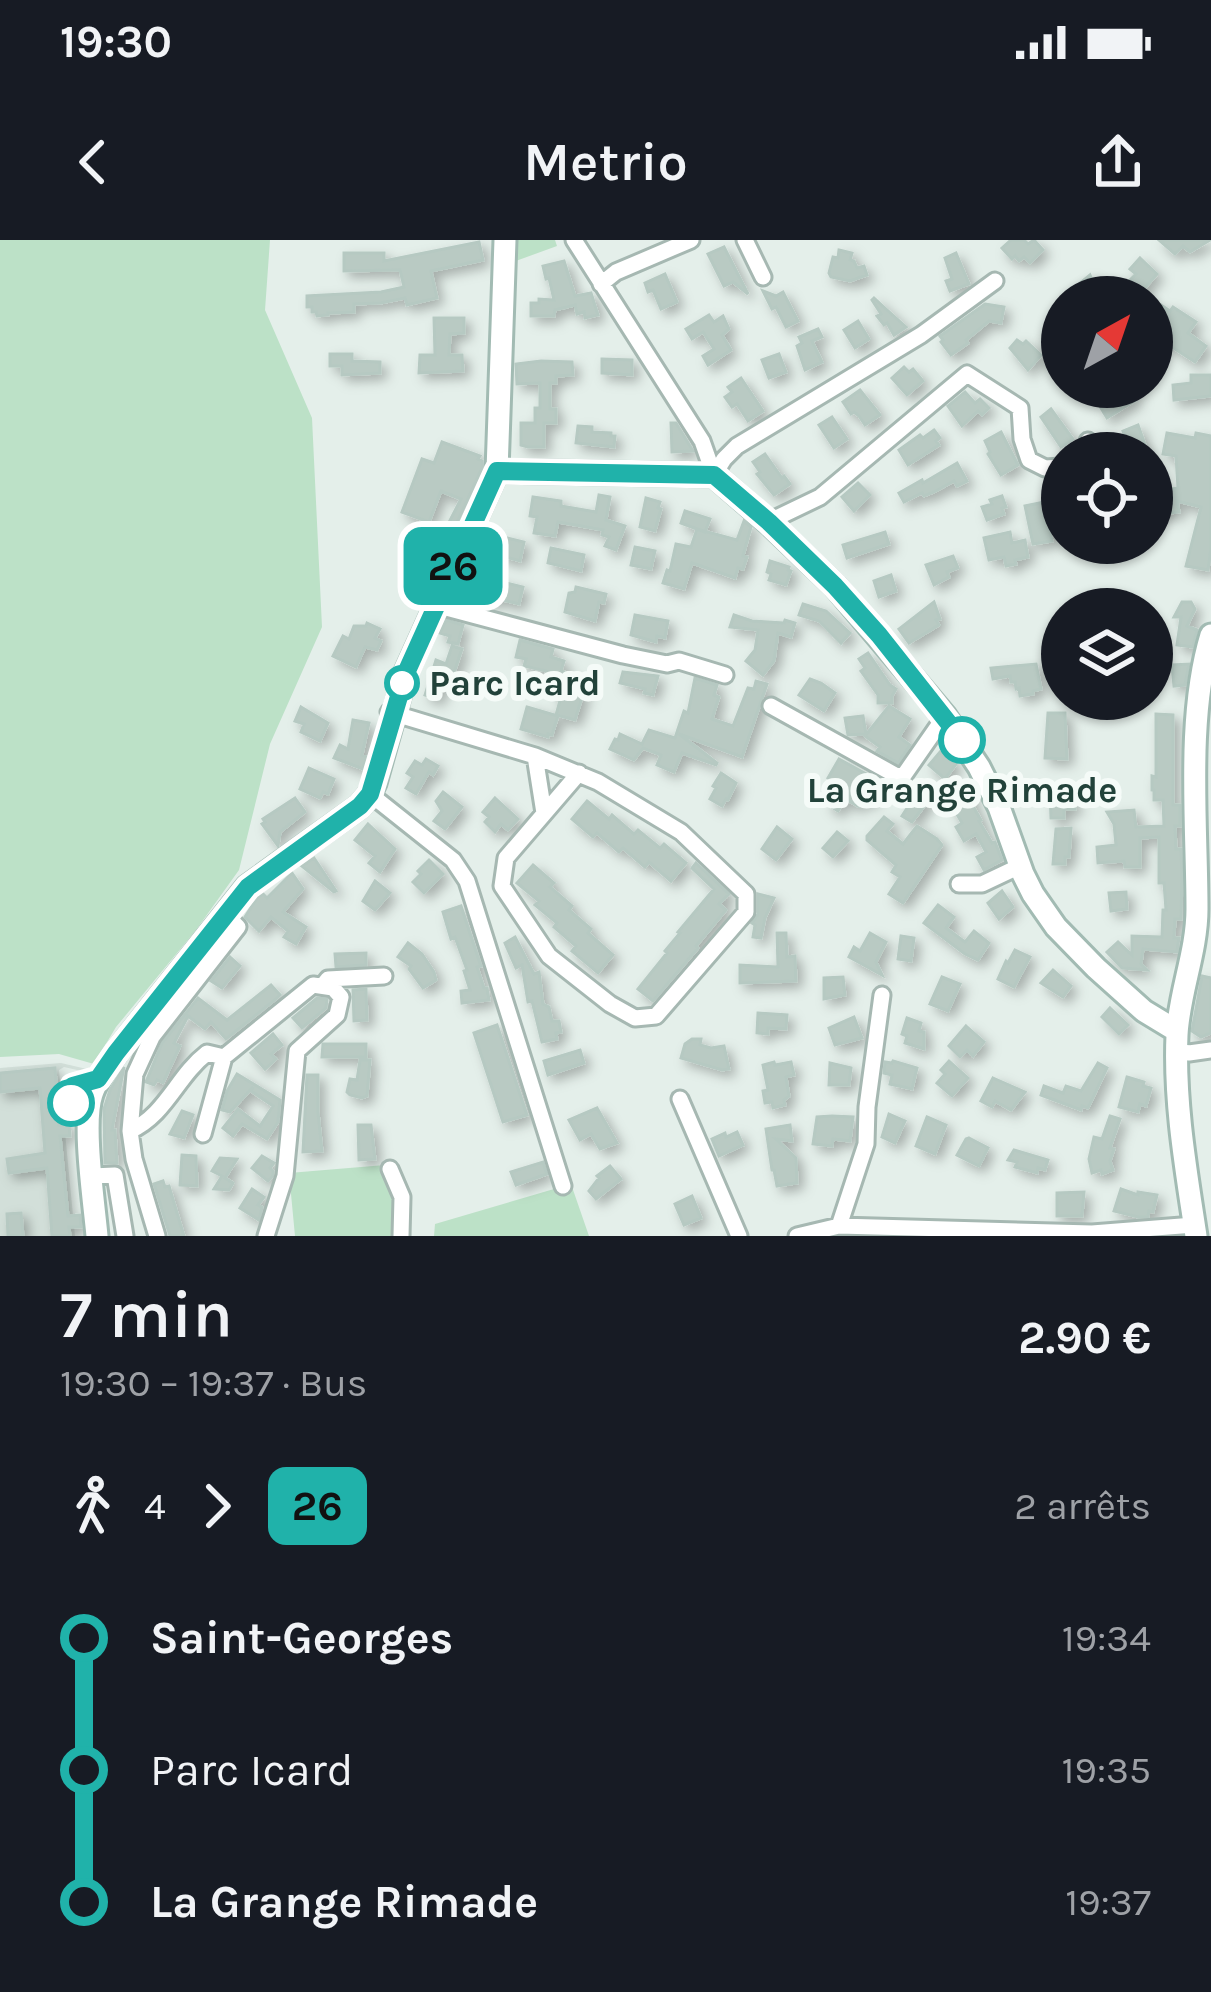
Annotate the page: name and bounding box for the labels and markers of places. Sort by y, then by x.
place label: Parc Icard [429,662,601,704]
marker: Parc Icard [386,667,418,699]
marker: La Grange Rimade [940,718,984,762]
place label: La Grange Rimade [807,769,1117,812]
unlabelled marker [49,1081,93,1125]

